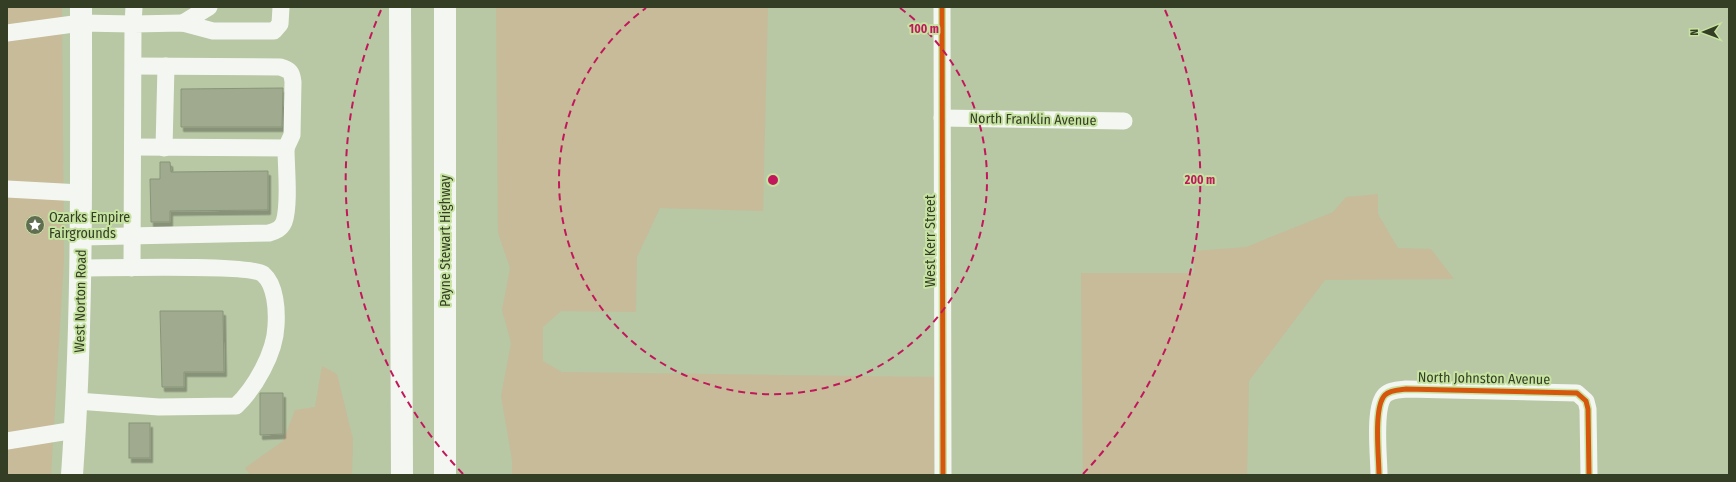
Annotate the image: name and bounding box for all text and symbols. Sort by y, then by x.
north arrow [1684,12,1724,52]
text: 100 m [909,22,939,36]
text: N [1688,29,1701,36]
street label: North Franklin Avenue [969,110,1097,129]
centre of rings [766,173,780,187]
text: 200 m [1184,173,1215,187]
street label: Payne Stewart Highway [437,174,454,307]
street label: West Kerr Street [922,194,939,287]
place label: Ozarks Empire Fairgrounds [49,209,130,242]
place icon: Ozarks Empire Fairgrounds [24,214,46,236]
street label: West Norton Road [71,249,90,353]
street label: North Johnston Avenue [1418,369,1550,388]

